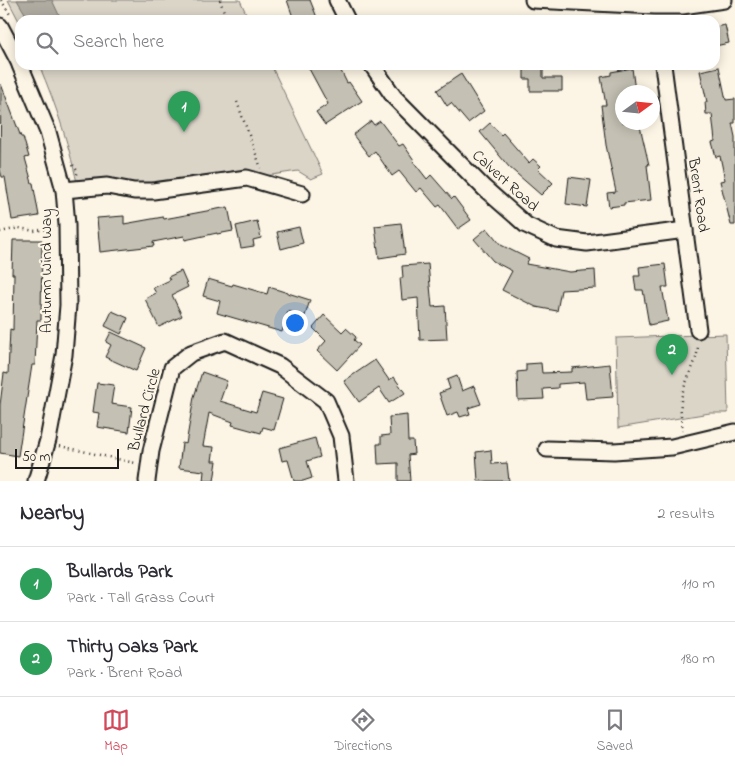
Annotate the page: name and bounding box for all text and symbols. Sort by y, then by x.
search box [15,15,720,70]
icon: search [33,29,61,57]
text: Search here [73,29,164,56]
north arrow [615,85,660,130]
pin: 1 [168,91,200,132]
street label: Calvert Road [466,144,544,218]
street label: Brent Road [681,155,715,234]
street label: Autumn Wind Way [35,209,59,333]
your location [282,310,308,336]
pin: 2 [656,334,688,375]
street label: Bullard Circle [122,365,168,455]
scale bar [15,446,119,469]
text: 50 m [22,447,50,468]
text: Nearby [20,499,84,529]
text: 2 results [657,502,715,526]
text: Bullards Park [67,559,173,586]
text: 1 [33,572,39,596]
text: 110 m [681,572,715,596]
text: Park · Tall Grass Court [67,586,215,610]
text: Thirty Oaks Park [67,634,198,661]
text: 2 [32,647,40,671]
text: 180 m [681,647,715,671]
text: Park · Brent Road [67,661,182,685]
tab: Map [102,706,130,757]
tab: Directions [334,706,392,757]
tab: Saved [596,706,633,757]

